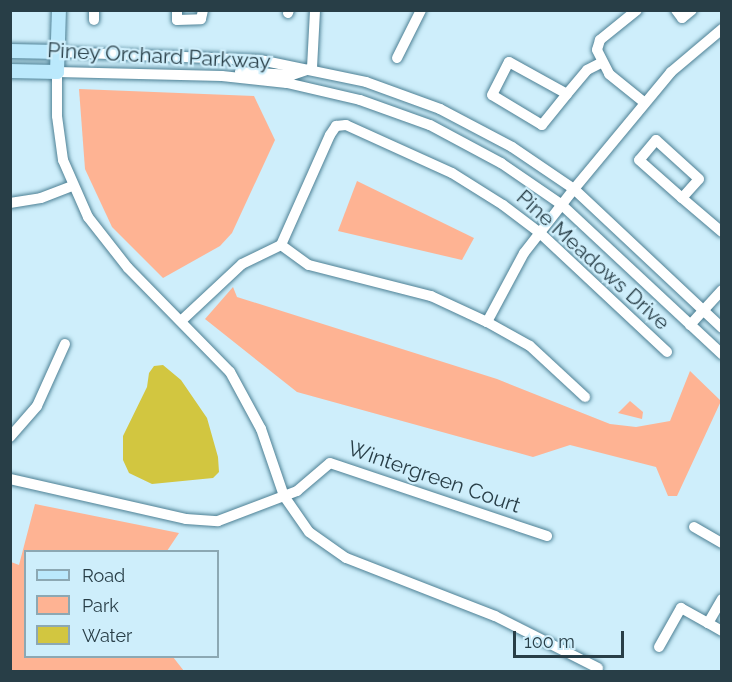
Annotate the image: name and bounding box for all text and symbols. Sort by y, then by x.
street label: Piney Orchard Parkway [46,38,272,74]
street label: Pine Meadows Drive [511,185,675,335]
street label: Wintergreen Court [344,436,524,518]
legend [24,550,219,658]
text: Road [82,565,125,586]
text: Park [82,595,119,616]
scale bar [516,619,627,657]
text: Water [82,625,132,646]
text: 100 m [524,631,575,652]

